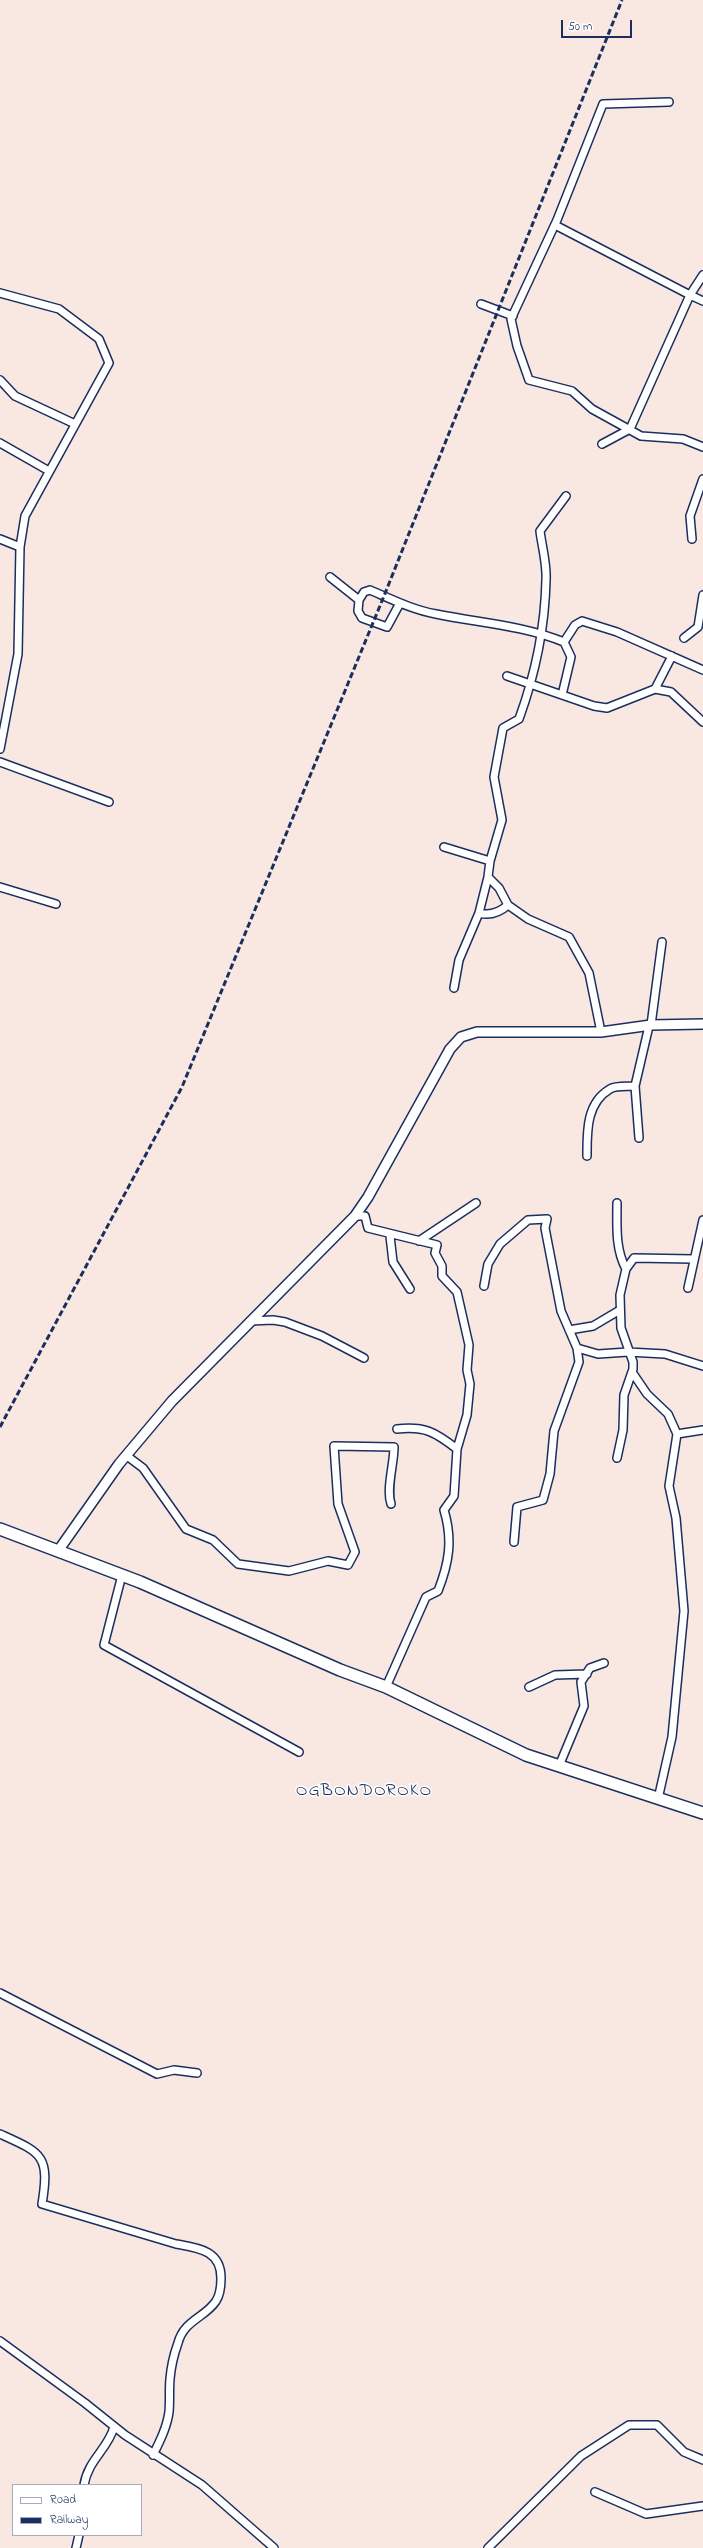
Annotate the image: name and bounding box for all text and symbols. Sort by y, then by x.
scale bar [563,12,634,38]
text: 50 m [568,18,592,36]
district label: OGBONDOROKO [296,1781,432,1803]
legend [12,2484,142,2536]
text: Road [50,2491,76,2509]
text: Railway [50,2511,88,2529]

